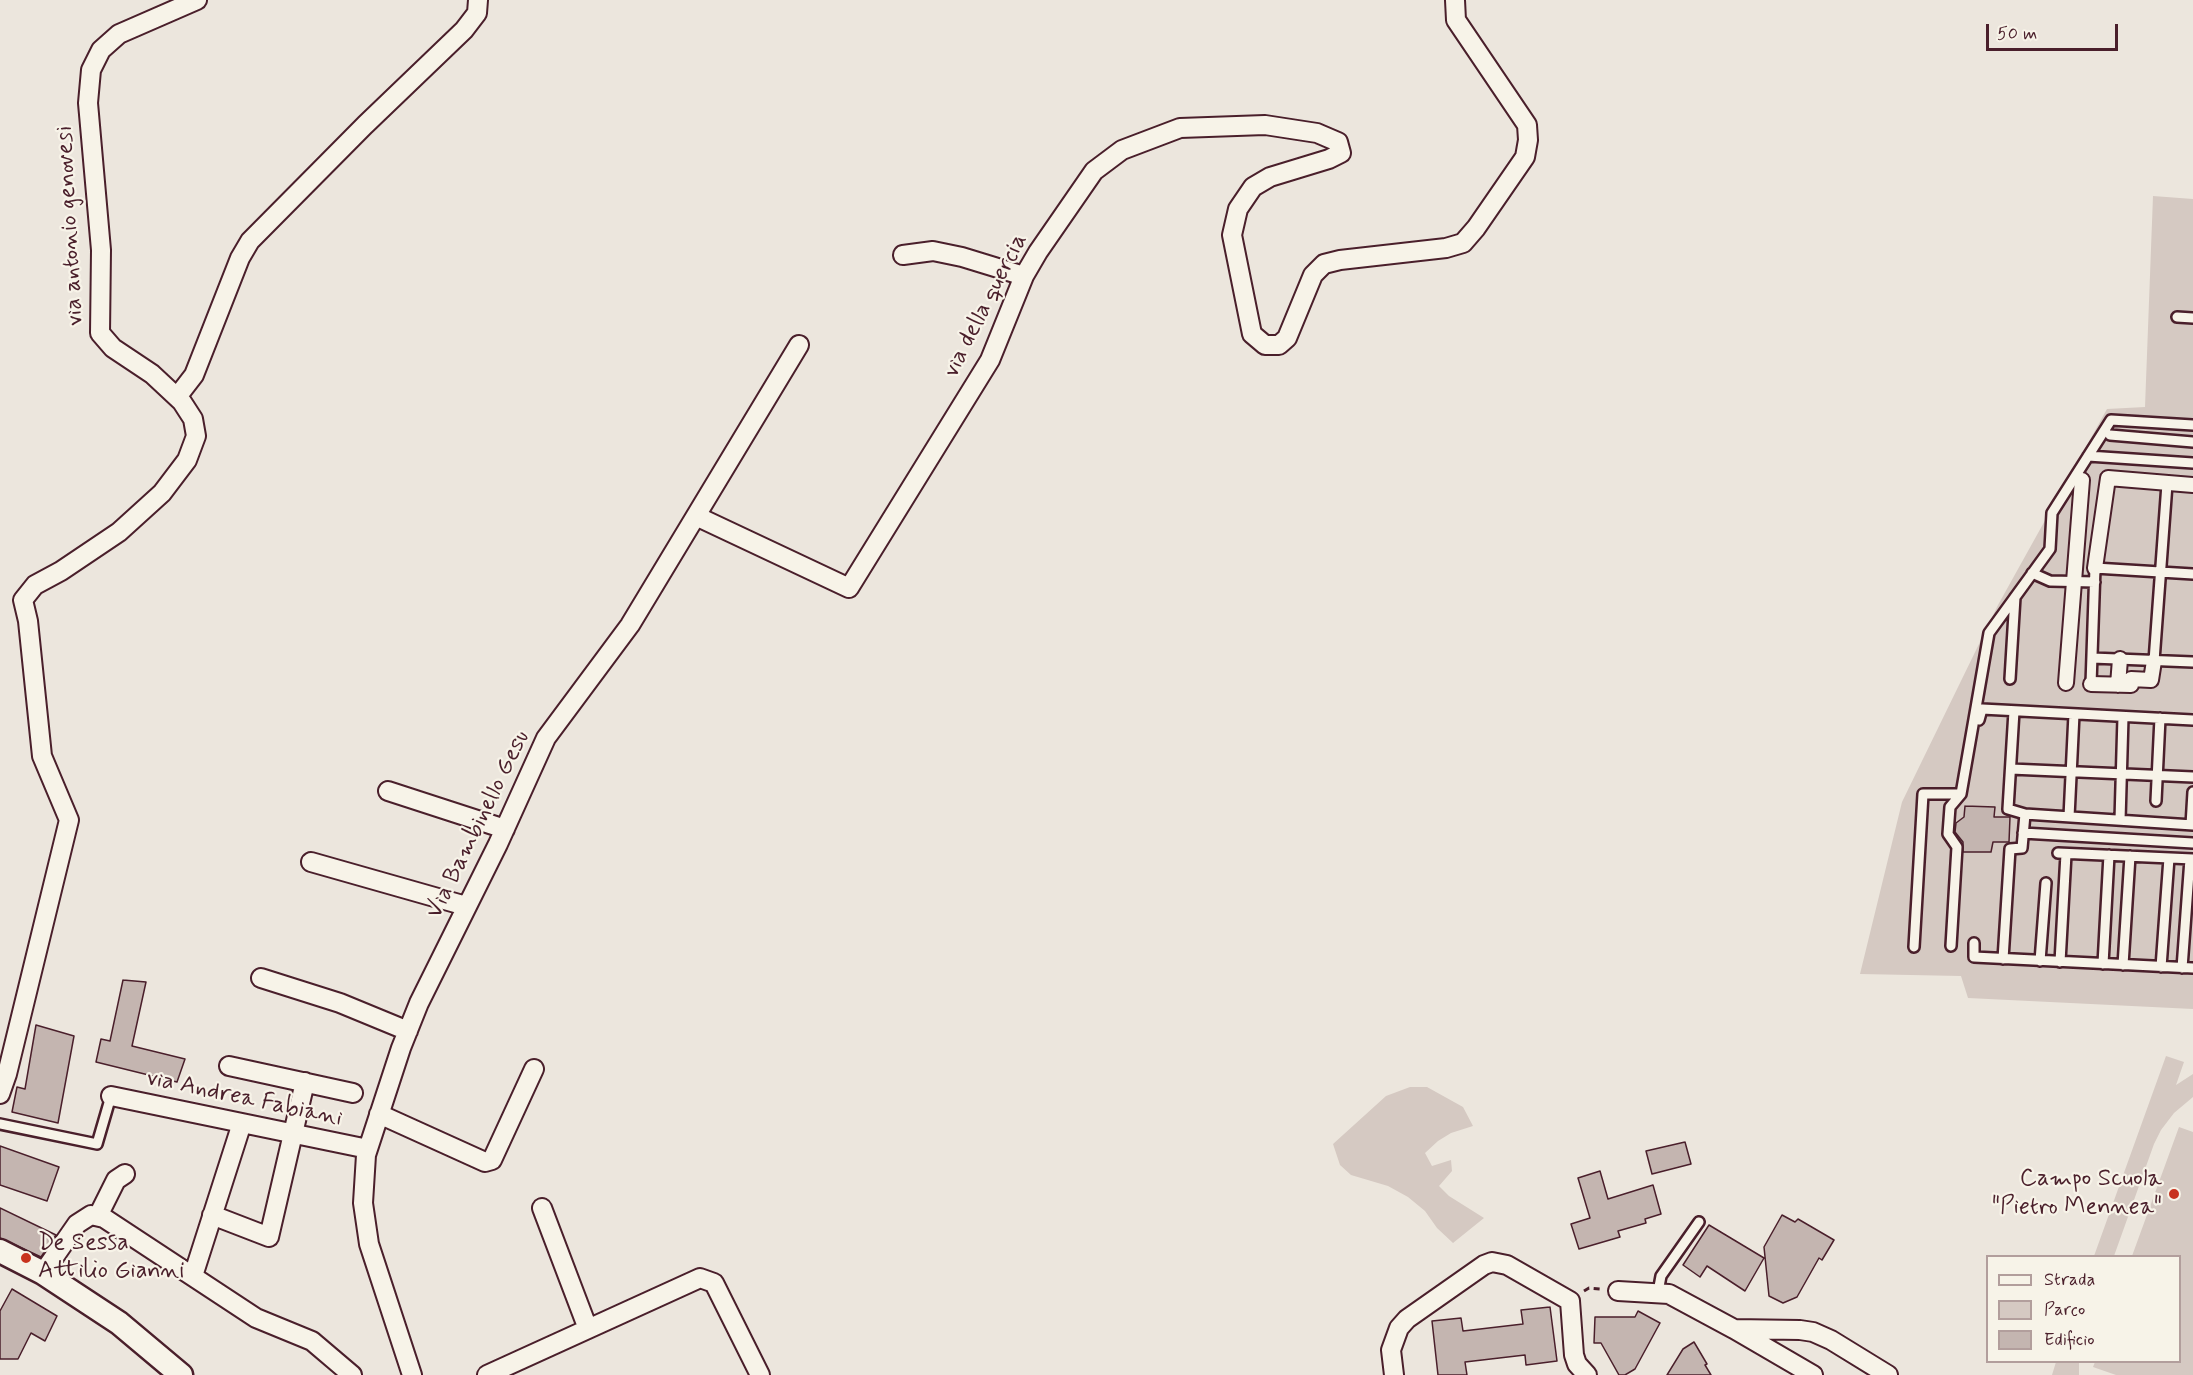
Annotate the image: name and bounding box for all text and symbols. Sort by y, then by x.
scale bar [1989,12,2121,50]
text: 50 m [1997,22,2037,46]
street label: via antonio genovesi [51,125,91,327]
street label: via della quercia [937,229,1035,383]
street label: Via Bambinello Gesu [421,726,537,924]
street label: via Andrea Fabiani [143,1064,345,1134]
place label: Campo Scuola "Pietro Mennea" [1992,1166,2162,1222]
marker: Campo Scuola "Pietro Mennea" [2167,1187,2181,1201]
place label: De Sessa Attilio Gianni [38,1230,184,1286]
marker: De Sessa Attilio Gianni [19,1251,33,1265]
legend [1986,1255,2181,1363]
text: Strada [2044,1268,2095,1292]
text: Parco [2044,1298,2085,1322]
text: Edificio [2044,1328,2095,1352]

